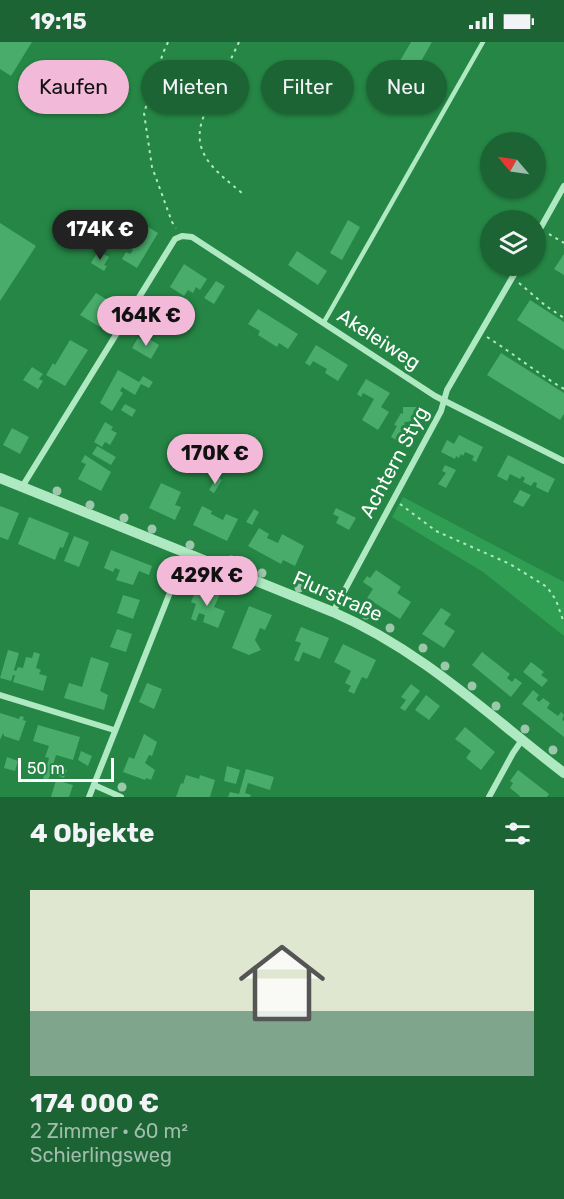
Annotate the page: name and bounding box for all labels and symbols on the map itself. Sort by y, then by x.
north arrow [480,132,546,198]
pin: 174K € [51,210,149,261]
pin: 164K € [97,296,195,347]
street label: Akeleiweg [333,303,425,375]
street label: Achtern Styg [355,402,433,522]
pin: 170K € [166,434,264,485]
pin: 429K € [158,556,256,607]
street label: Flurstraße [289,566,387,626]
scale bar [18,755,114,782]

